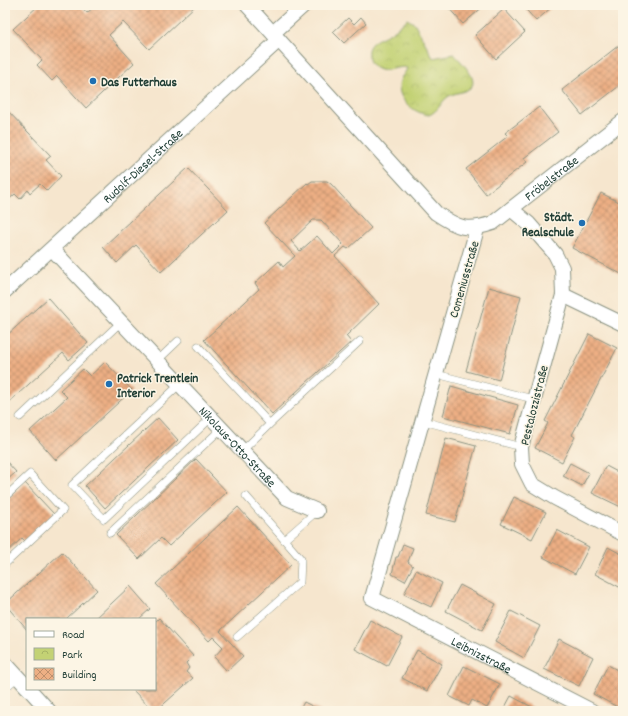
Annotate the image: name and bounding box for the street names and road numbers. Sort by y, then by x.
street label: Rudolf-Diesel-Straße [99,125,188,209]
street label: Fröbelstraße [521,152,584,207]
street label: Comeniusstraße [445,239,486,320]
street label: Pestalozzistraße [516,363,555,448]
street label: Nikolaus-Otto-Straße [193,403,279,493]
street label: Leibnizstraße [447,633,514,680]

